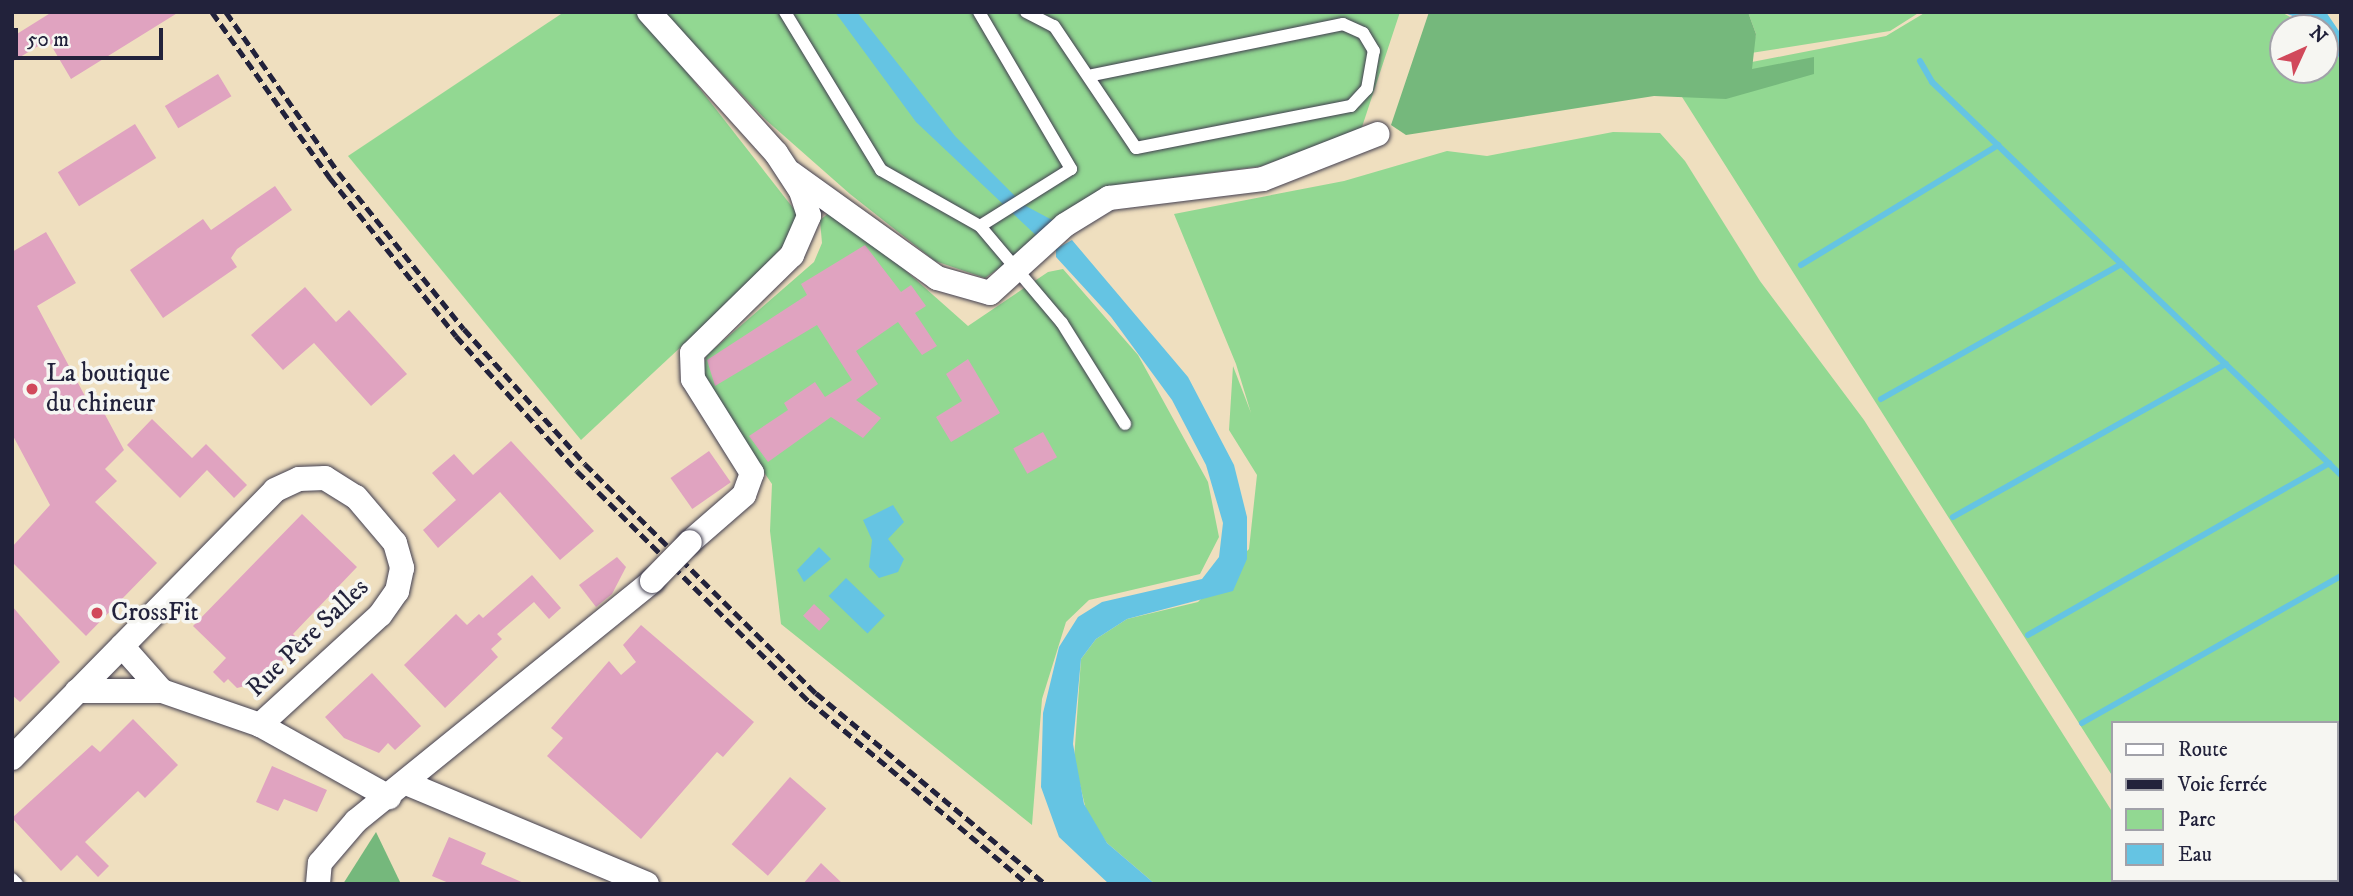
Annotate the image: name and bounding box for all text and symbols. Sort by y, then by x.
scale bar [18,14,166,58]
north arrow [2269,14,2339,84]
text: N [2304,22,2331,49]
text: 50 m [27,27,69,53]
place label: La boutique du chineur [46,358,170,420]
marker: La boutique du chineur [24,381,40,397]
street label: Rue Père Salles [241,572,375,704]
place label: CrossFit [111,597,199,629]
marker: CrossFit [89,605,105,621]
legend [2112,721,2339,882]
text: Route [2178,737,2228,763]
text: Voie ferrée [2178,772,2267,798]
text: Parc [2178,807,2216,833]
text: Eau [2178,842,2212,868]

